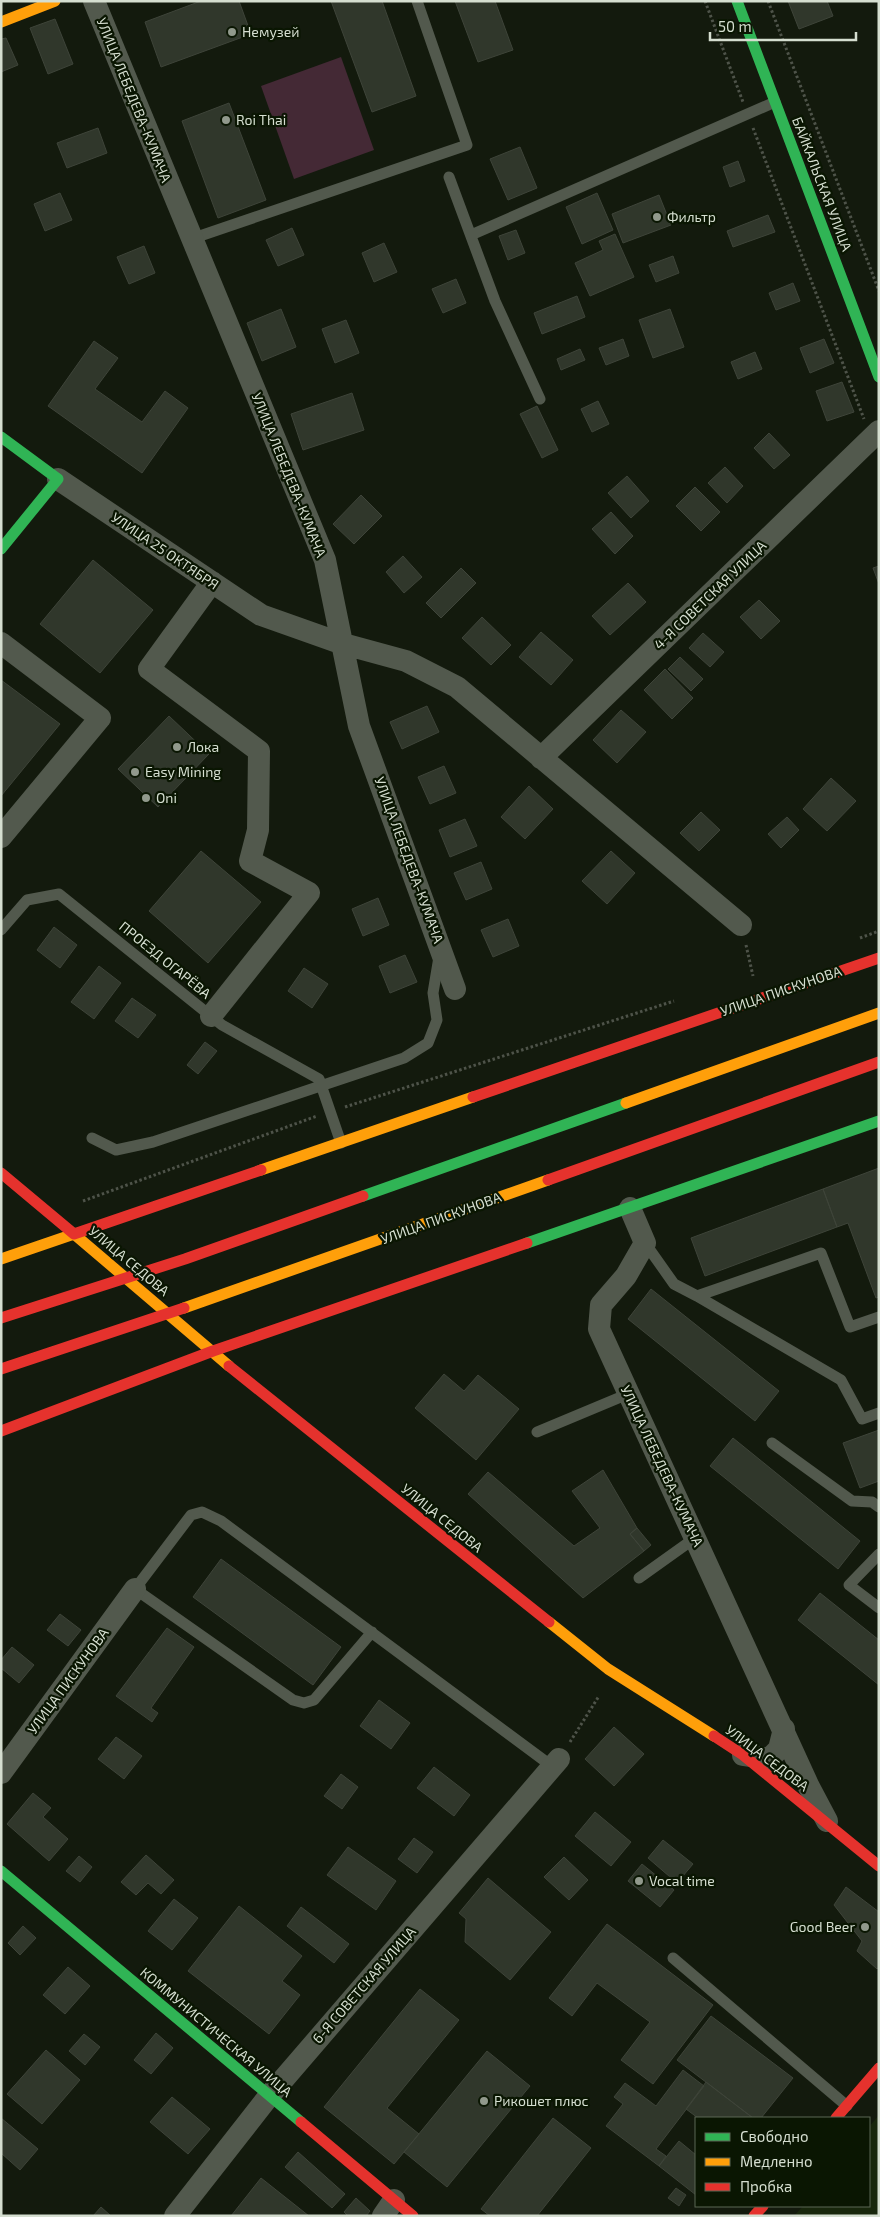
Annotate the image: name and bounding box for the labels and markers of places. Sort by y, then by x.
place label: Немузей [242,23,300,40]
marker: Немузей [226,26,238,38]
place label: Roi Thai [236,111,286,128]
marker: Roi Thai [220,114,232,126]
place label: Фильтр [667,208,716,225]
marker: Фильтр [651,211,663,223]
place label: Лока [187,738,219,755]
marker: Лока [171,741,183,753]
place label: Easy Mining [145,763,221,780]
marker: Easy Mining [129,766,141,778]
place label: Oni [156,789,177,806]
marker: Oni [140,792,152,804]
place label: Vocal time [649,1872,715,1889]
marker: Vocal time [633,1875,645,1887]
place label: Good Beer [790,1918,855,1935]
marker: Good Beer [859,1921,871,1933]
place label: Рикошет плюс [494,2092,589,2109]
marker: Рикошет плюс [478,2095,490,2107]

